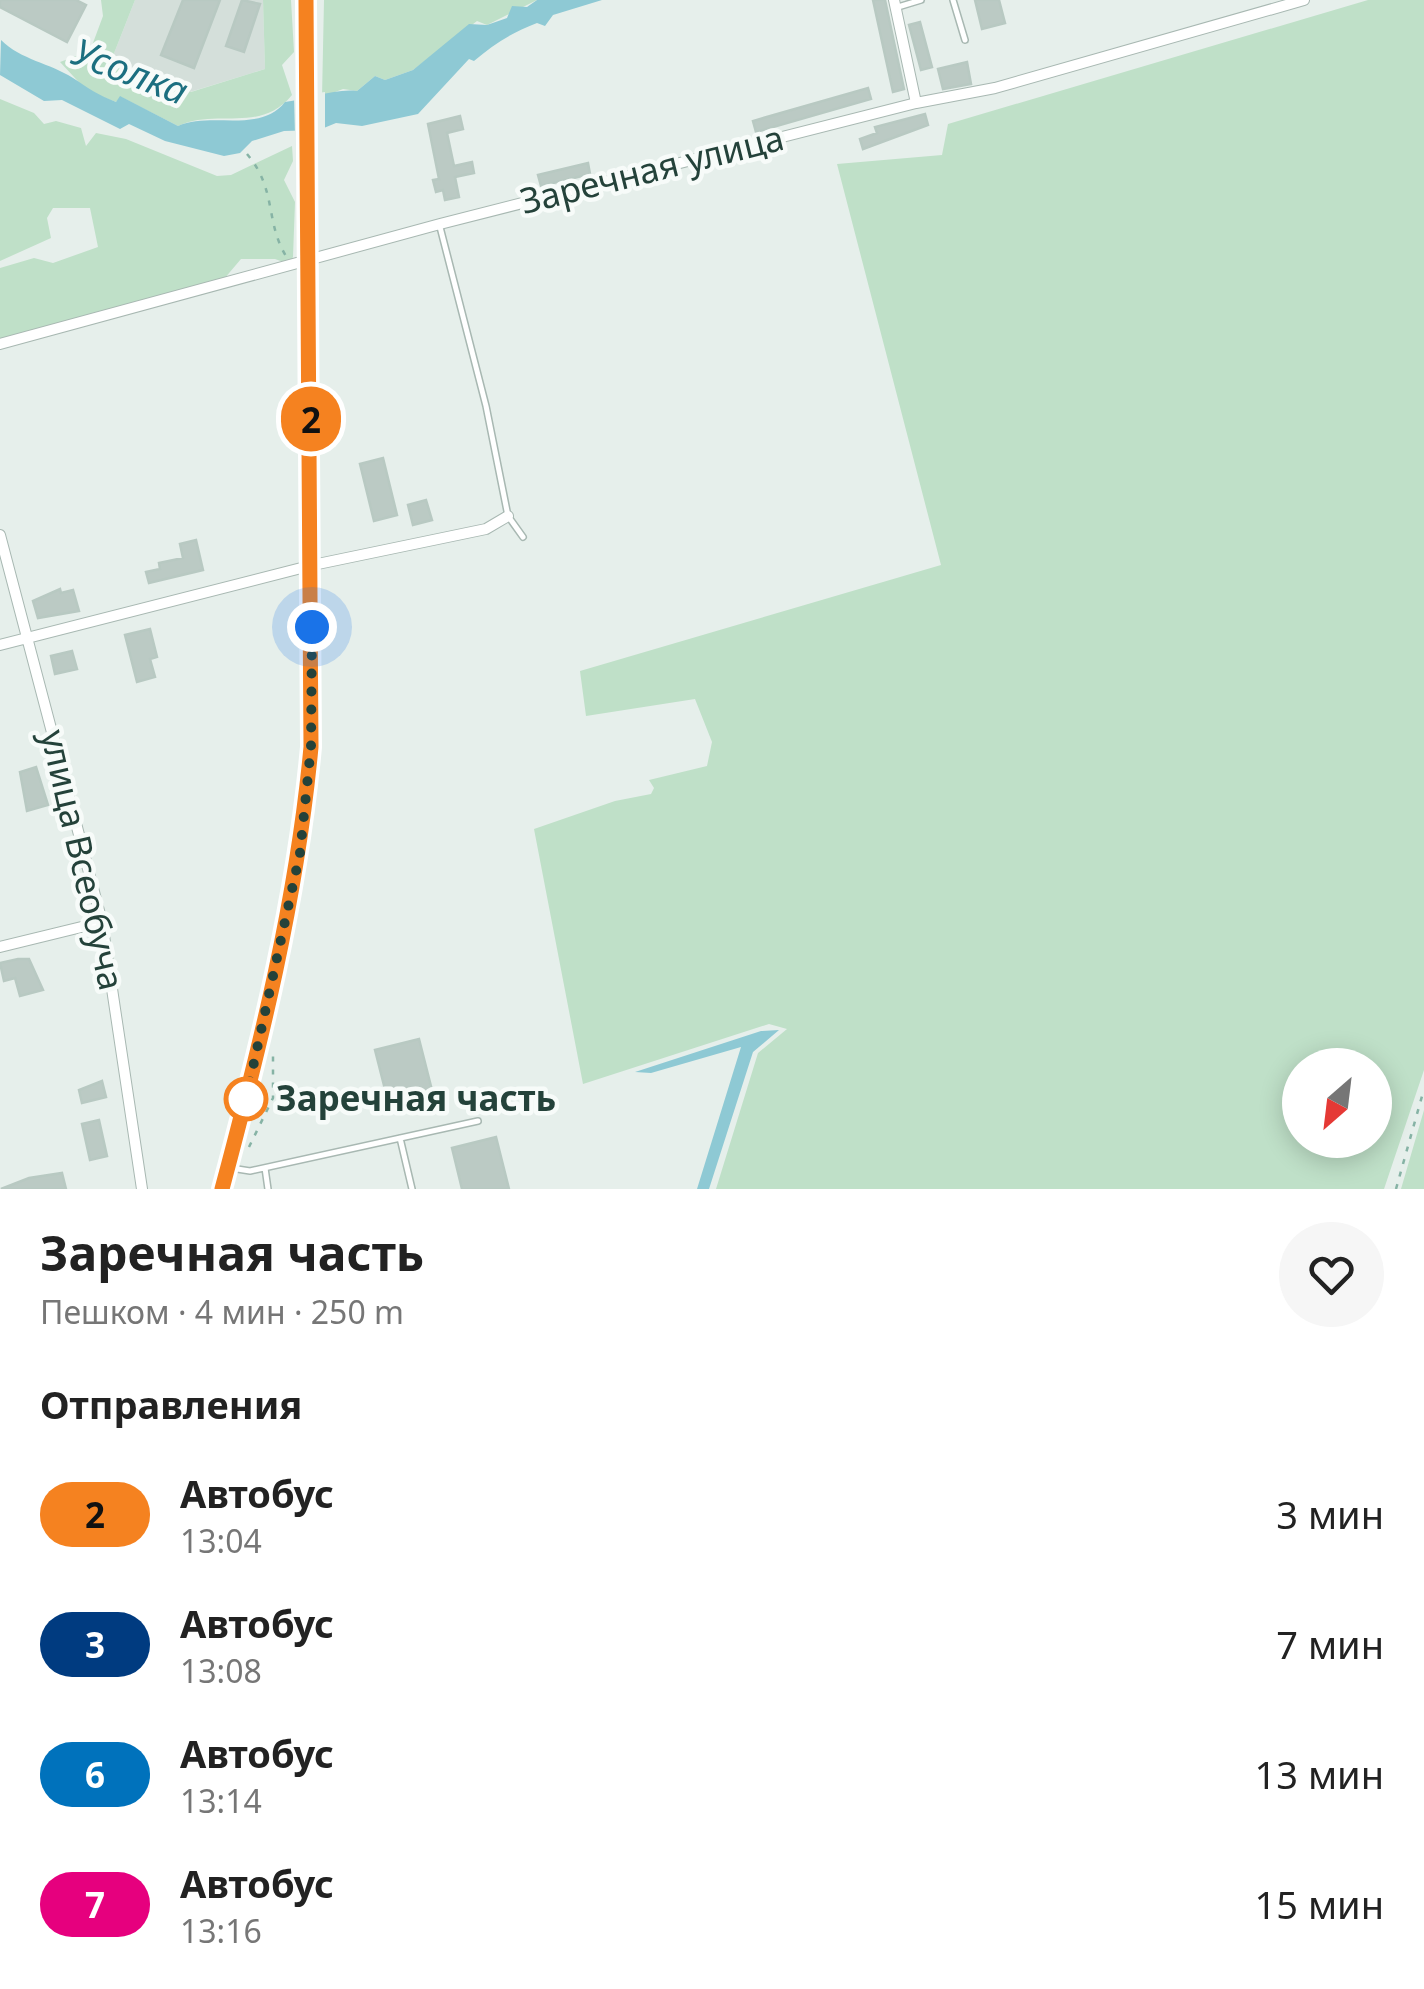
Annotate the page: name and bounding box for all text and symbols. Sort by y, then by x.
water label: Усолка [66,24,196,116]
street label: Заречная улица [515,113,788,224]
line badge: 2 [278,386,344,452]
text: 2 [301,396,321,443]
your location [287,602,337,652]
street label: улица Всеобуча [31,725,136,994]
north arrow [1282,1048,1392,1158]
map controls [1282,1048,1392,1158]
place label: Заречная часть [276,1074,556,1121]
marker: Заречная часть [225,1078,267,1120]
text: Заречная часть [40,1220,424,1285]
button: heart [1279,1222,1384,1327]
text: Пешком · 4 мин · 250 m [40,1290,404,1333]
text: Отправления [40,1378,302,1430]
text: Автобус [180,1467,334,1519]
text: 3 мин [1276,1488,1384,1540]
text: 2 [85,1491,105,1538]
text: 13:04 [180,1519,262,1562]
text: Автобус [180,1597,334,1649]
text: 7 мин [1276,1618,1384,1670]
text: 3 [85,1621,105,1668]
text: 13:08 [180,1649,262,1692]
text: Автобус [180,1727,334,1779]
text: 13 мин [1255,1748,1384,1800]
text: 6 [85,1751,105,1798]
text: 13:14 [180,1779,262,1822]
text: Автобус [180,1857,334,1909]
text: 15 мин [1255,1878,1384,1930]
text: 7 [85,1881,105,1928]
text: 13:16 [180,1909,262,1952]

